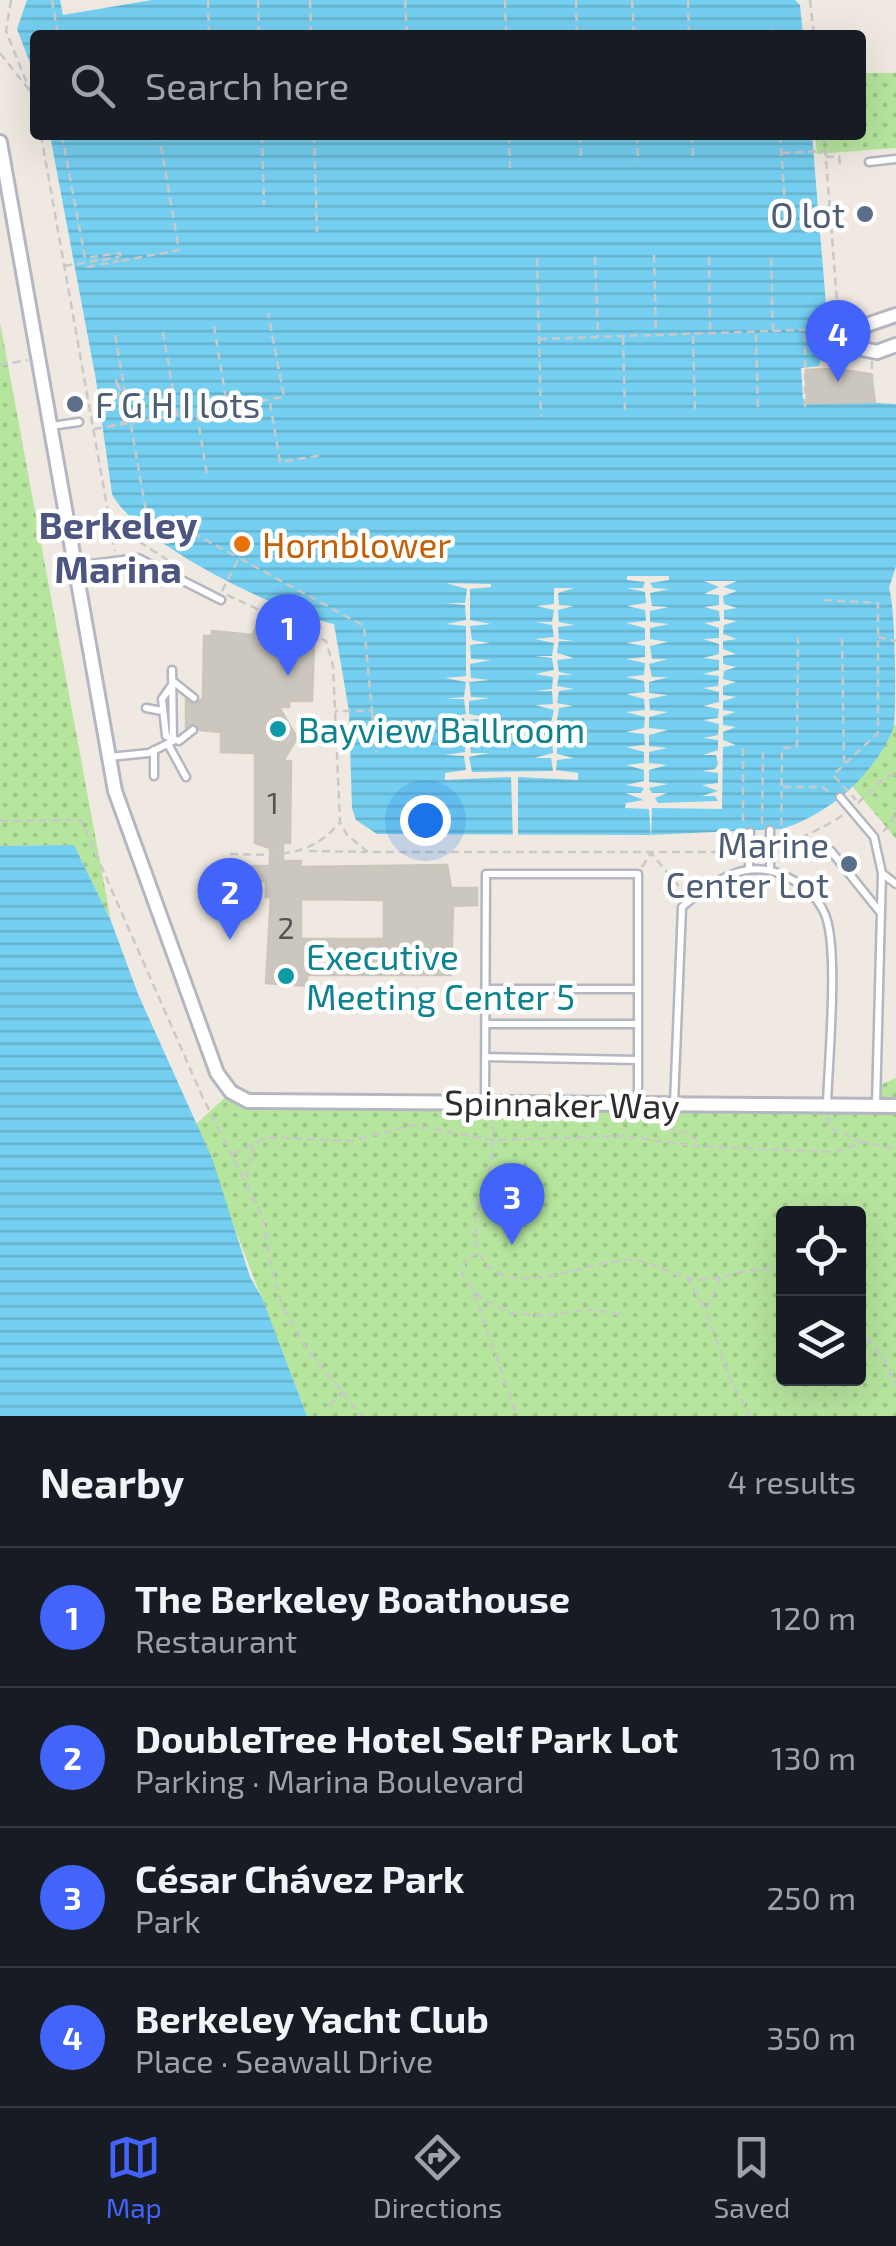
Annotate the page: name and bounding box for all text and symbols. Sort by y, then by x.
search box [30,30,866,140]
icon: search [65,58,120,113]
text: Search here [145,62,349,108]
place label: O lot [770,193,845,235]
marker: O lot [854,203,876,225]
pin: 4 [806,300,870,382]
place label: F G H I lots [95,383,260,425]
marker: F G H I lots [64,393,86,415]
district label: Berkeley Marina [38,501,198,591]
place label: Hornblower [262,523,451,565]
marker: Hornblower [231,533,253,555]
pin: 1 [256,594,320,676]
place label: Bayview Ballroom [298,708,585,750]
marker: Bayview Ballroom [267,718,289,740]
house number: 1 [267,784,279,820]
your location [400,795,451,846]
place label: Marine Center Lot [666,823,829,905]
marker: Marine Center Lot [838,853,860,875]
pin: 2 [198,858,262,940]
house number: 2 [278,909,294,945]
place label: Executive Meeting Center 5 [306,935,575,1017]
marker: Executive Meeting Center 5 [275,965,297,987]
street label: Spinnaker Way [444,1080,680,1126]
pin: 3 [480,1162,544,1245]
map controls [776,1206,866,1386]
button: locate [776,1206,866,1296]
button: layers [776,1296,866,1386]
text: Nearby [40,1456,184,1506]
text: 4 results [727,1462,856,1500]
text: The Berkeley Boathouse [135,1575,570,1621]
text: 1 [66,1598,79,1636]
text: 120 m [771,1598,856,1636]
text: Restaurant [135,1621,297,1659]
text: DoubleTree Hotel Self Park Lot [135,1715,678,1761]
text: 2 [63,1738,82,1776]
text: 130 m [771,1738,856,1776]
text: Parking · Marina Boulevard [135,1761,524,1799]
text: César Chávez Park [135,1855,464,1901]
text: 3 [63,1878,82,1916]
text: 250 m [766,1878,856,1916]
text: Park [135,1901,200,1939]
text: Berkeley Yacht Club [135,1995,489,2041]
text: 4 [62,2018,83,2056]
text: 350 m [767,2018,856,2056]
text: Place · Seawall Drive [135,2041,433,2079]
tab: Map [106,2130,162,2224]
tab: Directions [373,2130,502,2224]
tab: Saved [714,2130,790,2224]

